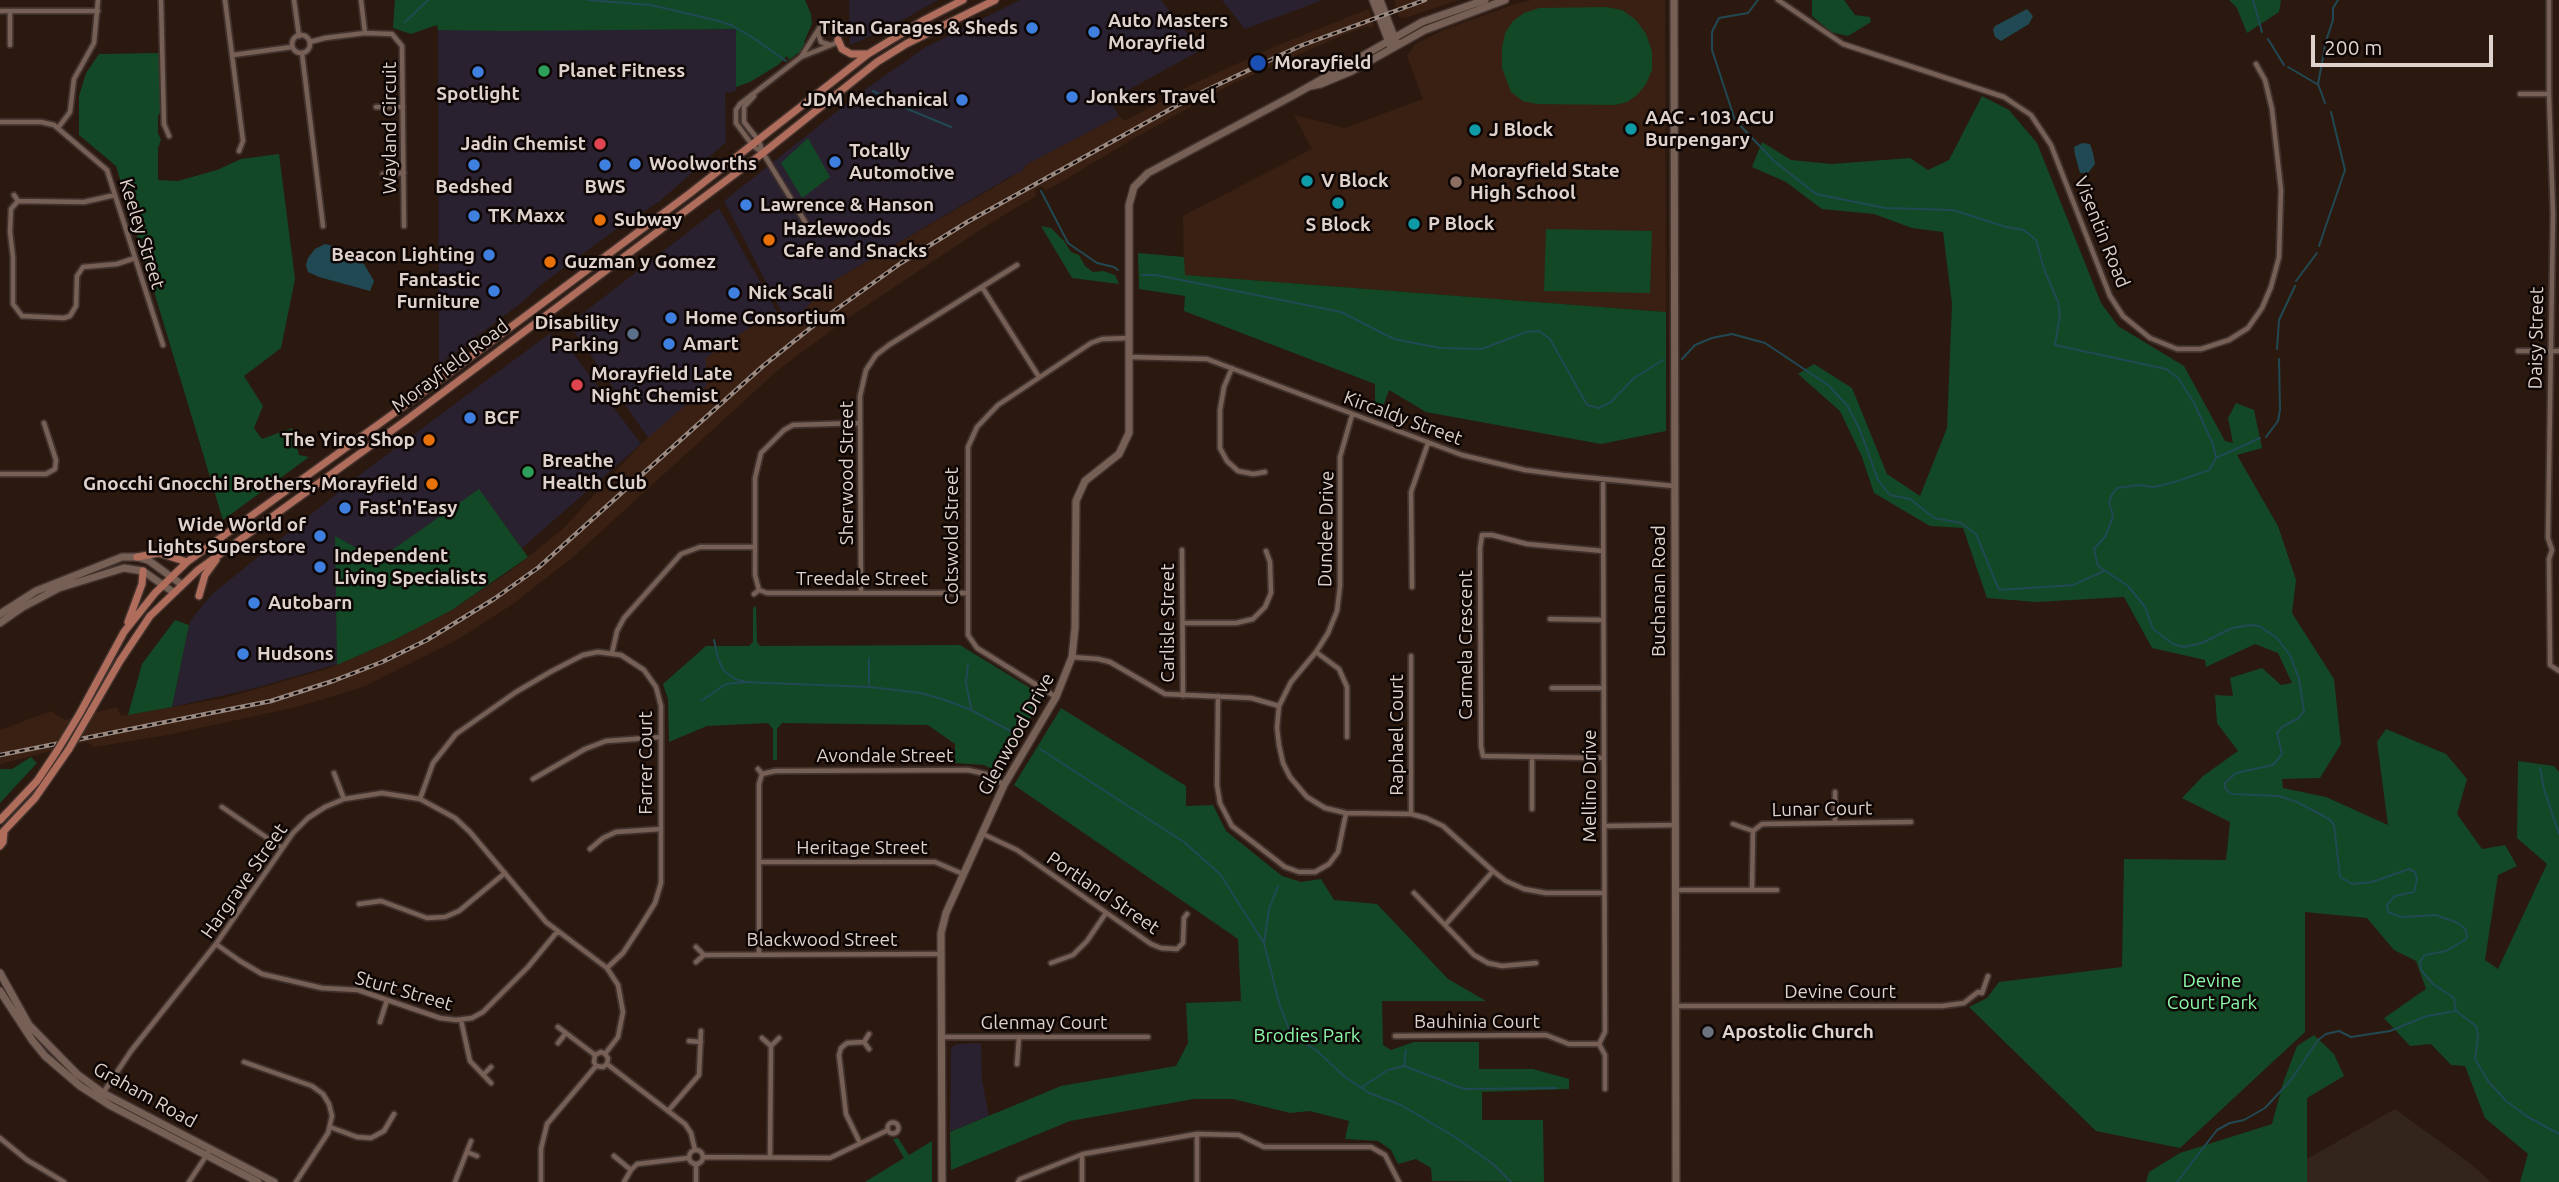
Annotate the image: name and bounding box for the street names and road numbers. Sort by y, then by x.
street label: Wayland Circuit [379,62,401,194]
street label: Visentin Road [2069,173,2135,291]
street label: Keeley Street [114,176,170,292]
street label: Daisy Street [2524,287,2548,389]
street label: Morayfield Road [387,315,513,417]
street label: Kircaldy Street [1340,386,1466,450]
street label: Sherwood Street [836,401,858,545]
street label: Cotswold Street [941,467,963,605]
street label: Dundee Drive [1314,471,1338,587]
street label: Buchanan Road [1648,525,1670,657]
street label: Carlisle Street [1157,563,1179,683]
street label: Treedale Street [796,568,928,590]
street label: Carmela Crescent [1455,570,1477,720]
street label: Glenwood Drive [973,669,1059,799]
street label: Raphael Court [1386,674,1408,796]
street label: Farrer Court [635,711,657,815]
street label: Mellino Drive [1579,730,1601,842]
street label: Avondale Street [816,745,954,767]
street label: Lunar Court [1771,797,1873,821]
street label: Hargrave Street [196,819,292,943]
street label: Heritage Street [796,837,928,859]
street label: Portland Street [1042,847,1164,939]
street label: Blackwood Street [747,929,897,951]
street label: Sturt Street [353,966,455,1016]
street label: Devine Court [1784,981,1896,1003]
street label: Bauhinia Court [1414,1011,1540,1033]
street label: Glenmay Court [981,1012,1107,1034]
street label: Graham Road [89,1057,201,1133]

